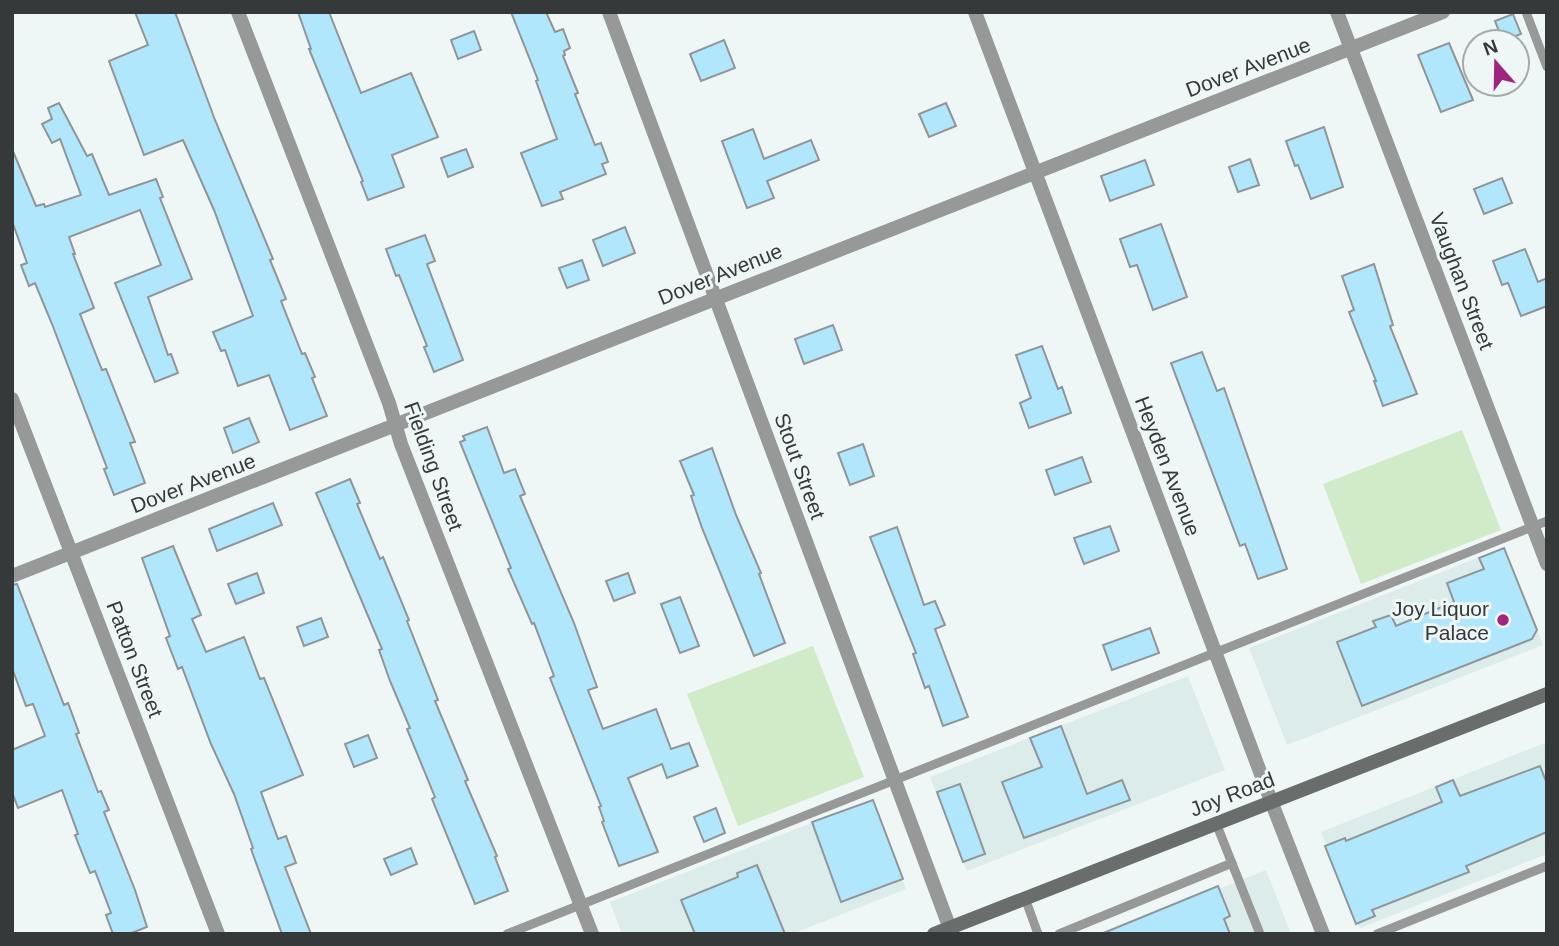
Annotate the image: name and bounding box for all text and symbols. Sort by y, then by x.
north arrow [1461,28,1531,98]
street label: Dover Avenue [1182,33,1314,101]
text: N [1480,35,1500,60]
street label: Vaughan Street [1425,209,1499,353]
street label: Dover Avenue [655,239,785,309]
street label: Heyden Avenue [1131,393,1205,539]
street label: Fielding Street [400,398,468,534]
street label: Stout Street [770,410,830,522]
street label: Dover Avenue [127,449,259,517]
place label: Joy Liquor Palace [1392,597,1489,644]
street label: Patton Street [102,598,168,720]
marker: Joy Liquor Palace [1495,612,1511,628]
street label: Joy Road [1186,767,1278,821]

